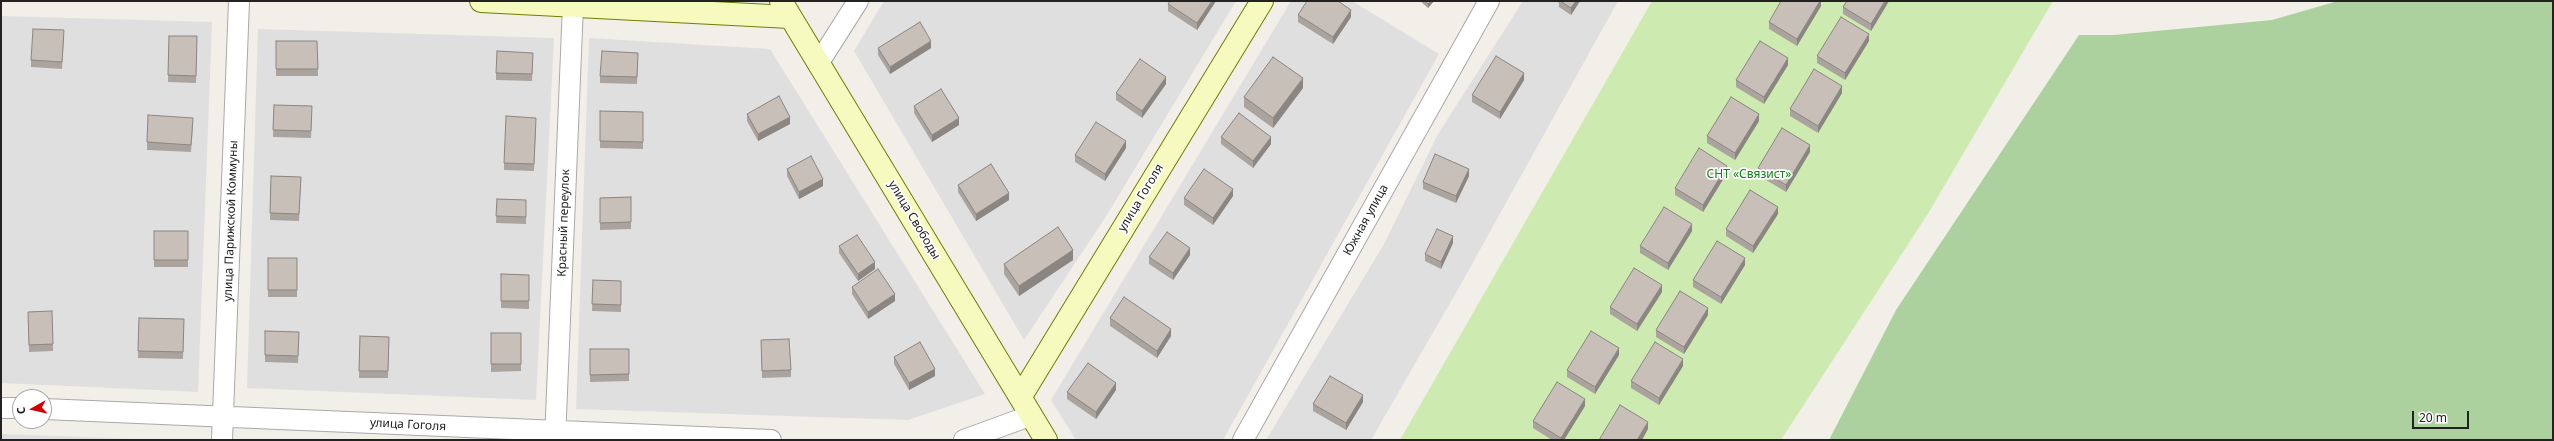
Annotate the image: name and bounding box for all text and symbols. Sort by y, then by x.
street label: улица Парижской Коммуны [221,140,241,302]
street label: улица Гоголя [1115,162,1167,234]
park label: СНТ «Связист» [1707,168,1791,182]
street label: Красный переулок [555,169,573,277]
street label: улица Свободы [885,178,943,262]
street label: Южная улица [1341,182,1391,258]
north arrow [12,389,52,429]
scale bar [2414,403,2471,429]
text: С [13,406,29,415]
text: 20 m [2419,409,2447,426]
street label: улица Гоголя [370,416,446,434]

